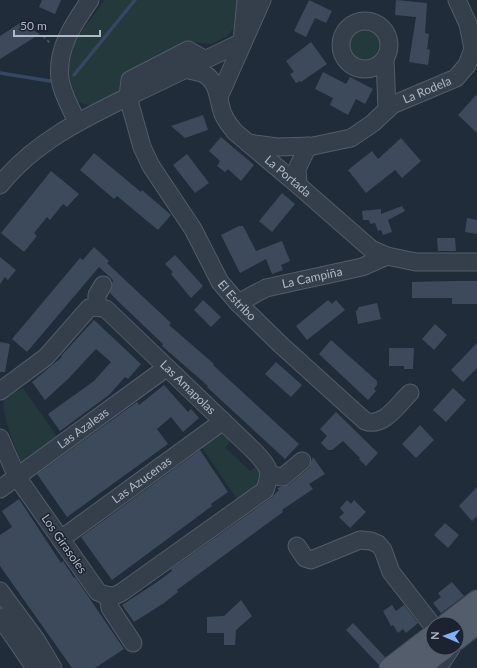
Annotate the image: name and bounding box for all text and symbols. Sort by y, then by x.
scale bar [14,12,100,38]
text: 50 m [20,18,47,33]
street label: La Rodela [400,73,453,107]
street label: La Portada [262,152,314,200]
street label: La Campiña [280,264,344,291]
street label: El Estribo [215,277,260,324]
street label: Las Amapolas [157,357,219,417]
street label: Las Azaleas [54,404,112,452]
street label: Las Azucenas [109,453,174,506]
street label: Los Girasoles [38,511,90,576]
north arrow [425,616,465,656]
text: N [428,631,441,640]

